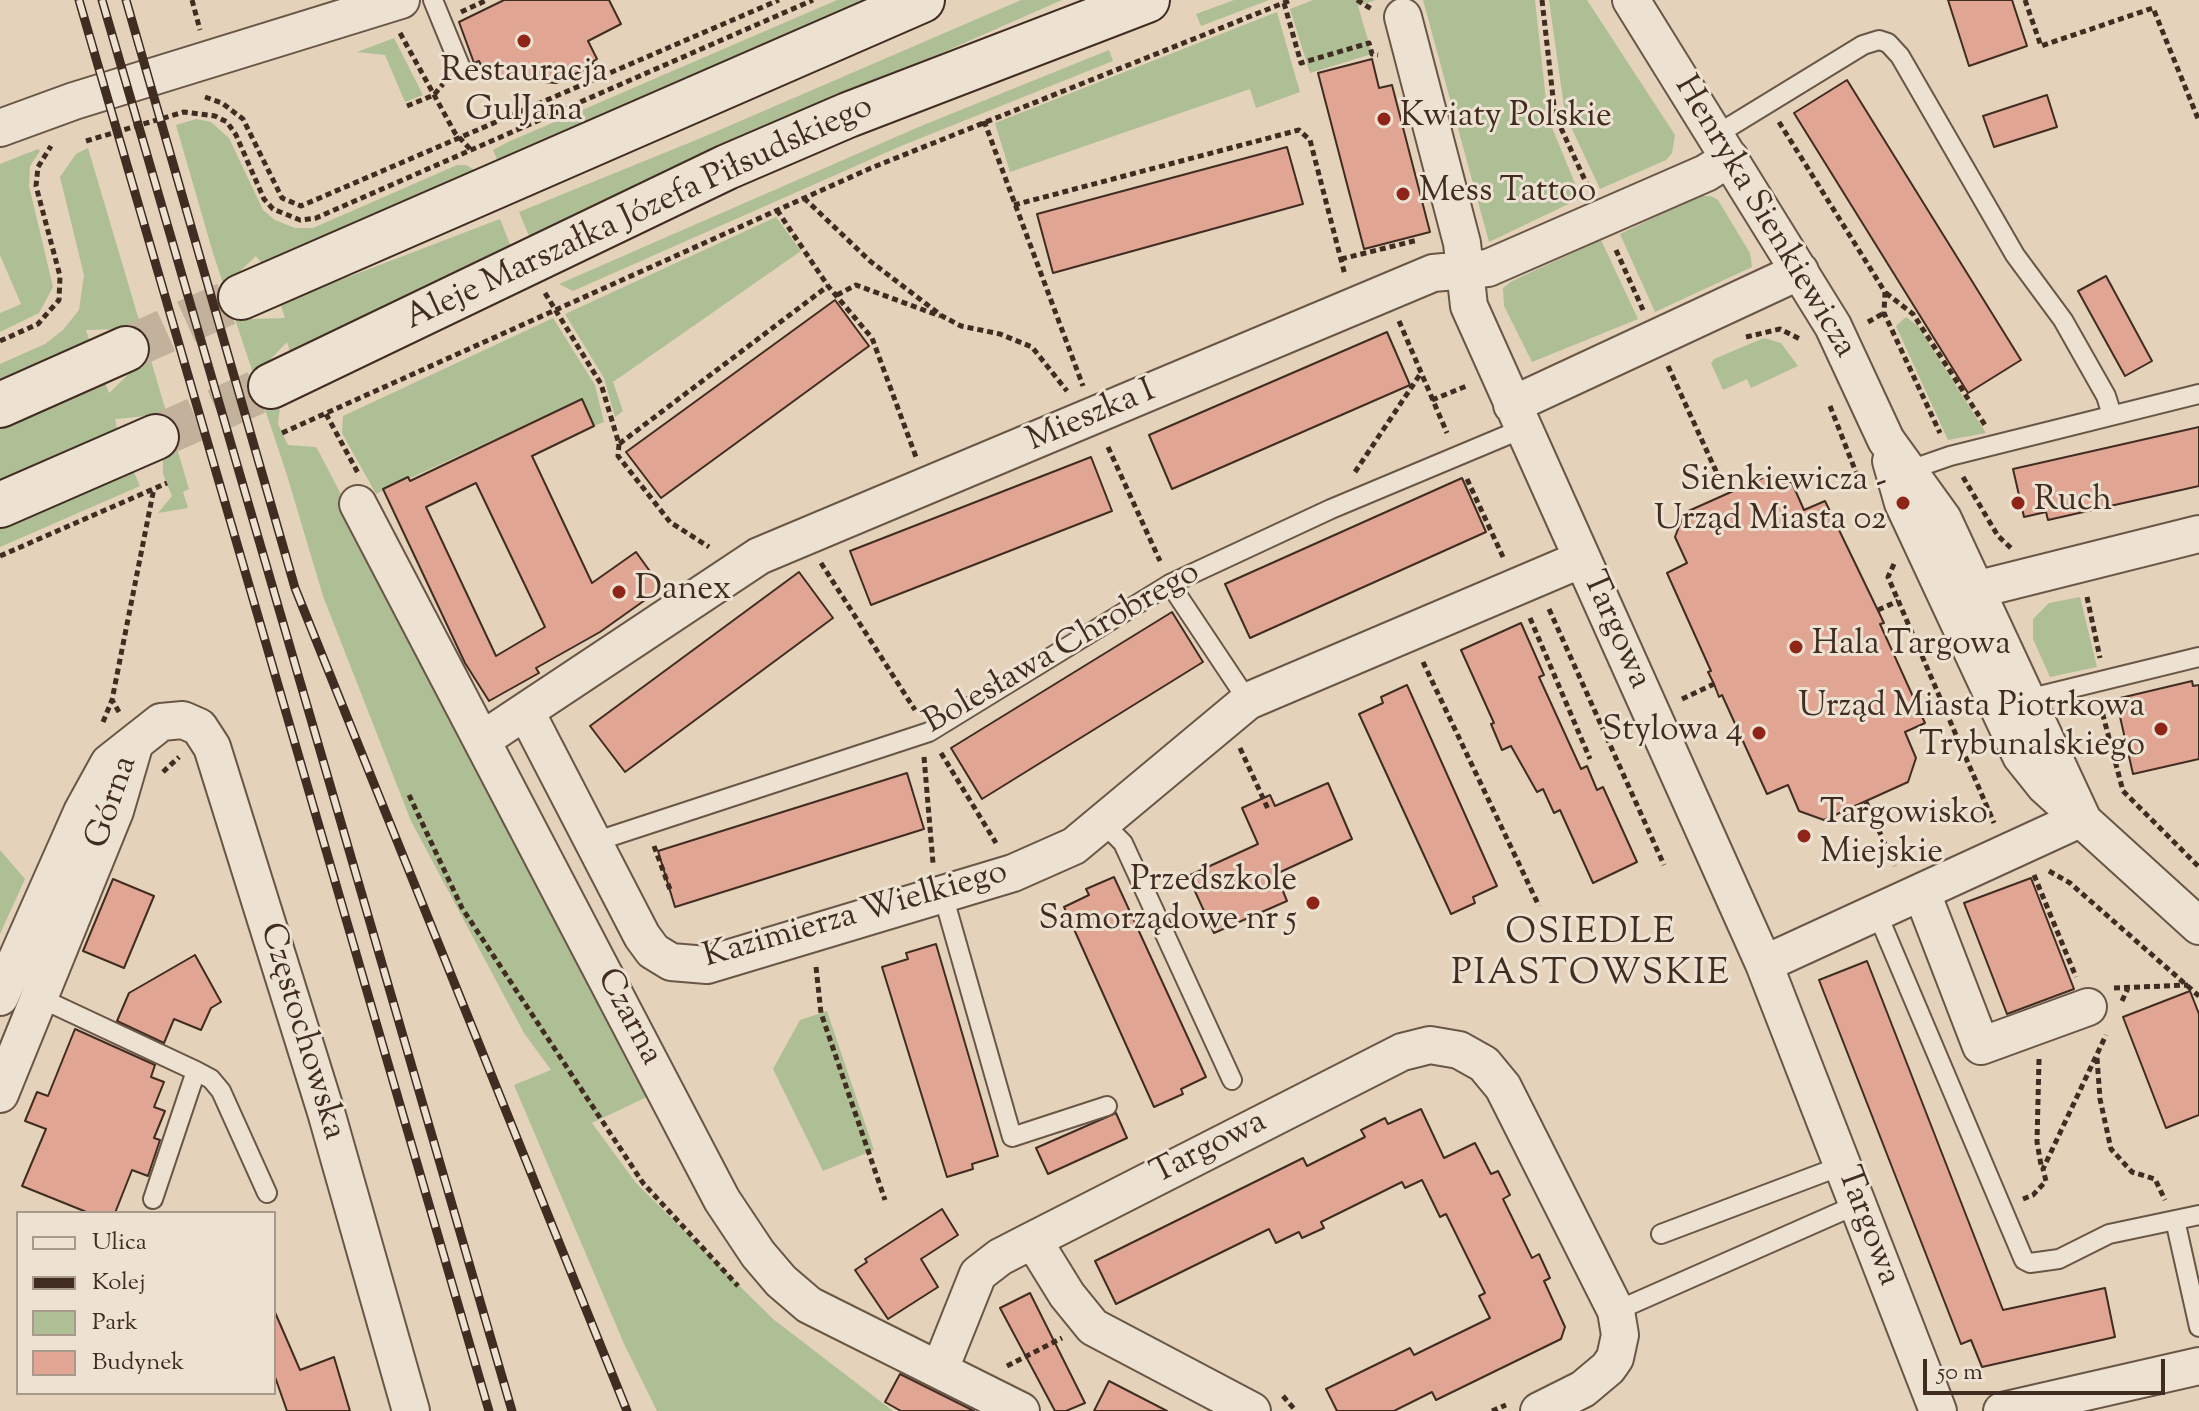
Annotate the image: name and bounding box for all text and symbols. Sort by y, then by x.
marker: Restauracja GulJana [515,32,533,50]
place label: Restauracja GulJana [440,54,608,134]
street label: Henryka Sienkiewicza [1663,70,1863,366]
street label: Aleje Marszałka Józefa Piłsudskiego [400,88,880,342]
place label: Kwiaty Polskie [1400,99,1612,139]
marker: Kwiaty Polskie [1375,110,1393,128]
place label: Mess Tattoo [1419,174,1596,214]
marker: Mess Tattoo [1394,185,1412,203]
street label: Mieszka I [1022,373,1162,463]
place label: Sienkiewicza - Urząd Miasta 02 [1654,463,1887,542]
place label: Ruch [2034,483,2112,523]
marker: Sienkiewicza - Urząd Miasta 02 [1894,494,1912,512]
marker: Ruch [2009,494,2027,512]
street label: Bolesława Chrobrego [918,554,1208,746]
street label: Targowa [1570,566,1658,696]
place label: Danex [635,572,731,612]
marker: Danex [610,583,628,601]
place label: Hala Targowa [1812,627,2011,667]
marker: Hala Targowa [1787,638,1805,656]
place label: Urząd Miasta Piotrkowa Trybunalskiego [1798,689,2145,768]
place label: Stylowa 4 [1602,713,1743,753]
marker: Urząd Miasta Piotrkowa Trybunalskiego [2152,720,2170,738]
marker: Stylowa 4 [1750,724,1768,742]
street label: Górna [79,751,149,855]
place label: Targowisko Miejskie [1820,796,1988,876]
marker: Targowisko Miejskie [1795,827,1813,845]
street label: Kazimierza Wielkiego [699,854,1013,980]
place label: Przedszkole Samorządowe nr 5 [1038,863,1297,942]
marker: Przedszkole Samorządowe nr 5 [1304,894,1322,912]
district label: OSIEDLE PIASTOWSKIE [1451,914,1731,999]
street label: Częstochowska [248,919,352,1145]
street label: Czarna [585,963,669,1073]
street label: Targowa [1145,1104,1275,1196]
street label: Targowa [1825,1162,1907,1292]
legend [16,1211,276,1395]
text: Ulica [92,1226,147,1260]
text: Kolej [92,1266,145,1300]
text: Park [92,1306,138,1340]
scale bar [1927,1343,2169,1393]
text: Budynek [92,1346,184,1380]
text: 50 m [1937,1356,1983,1390]

